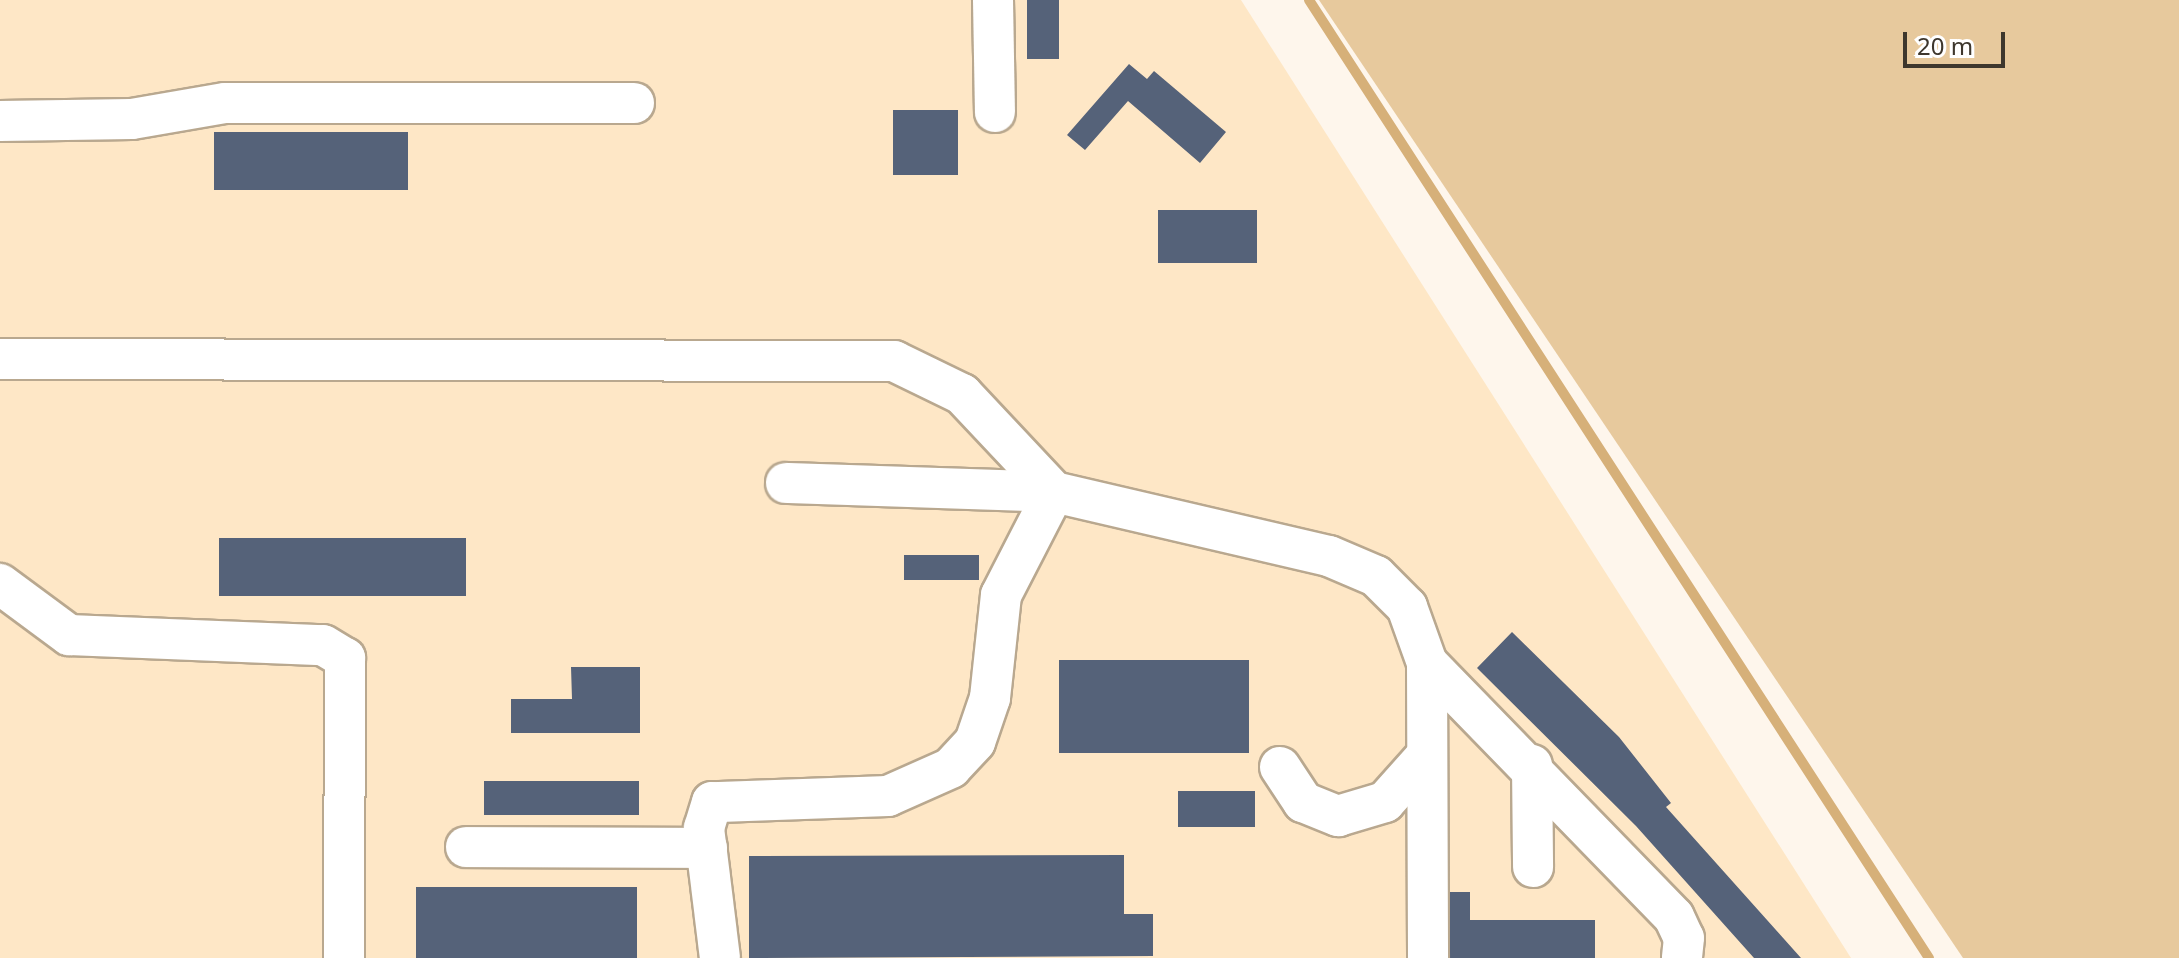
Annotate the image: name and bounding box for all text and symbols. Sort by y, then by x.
scale bar [1907,16,2009,66]
text: 20 m [1917,29,1973,62]

